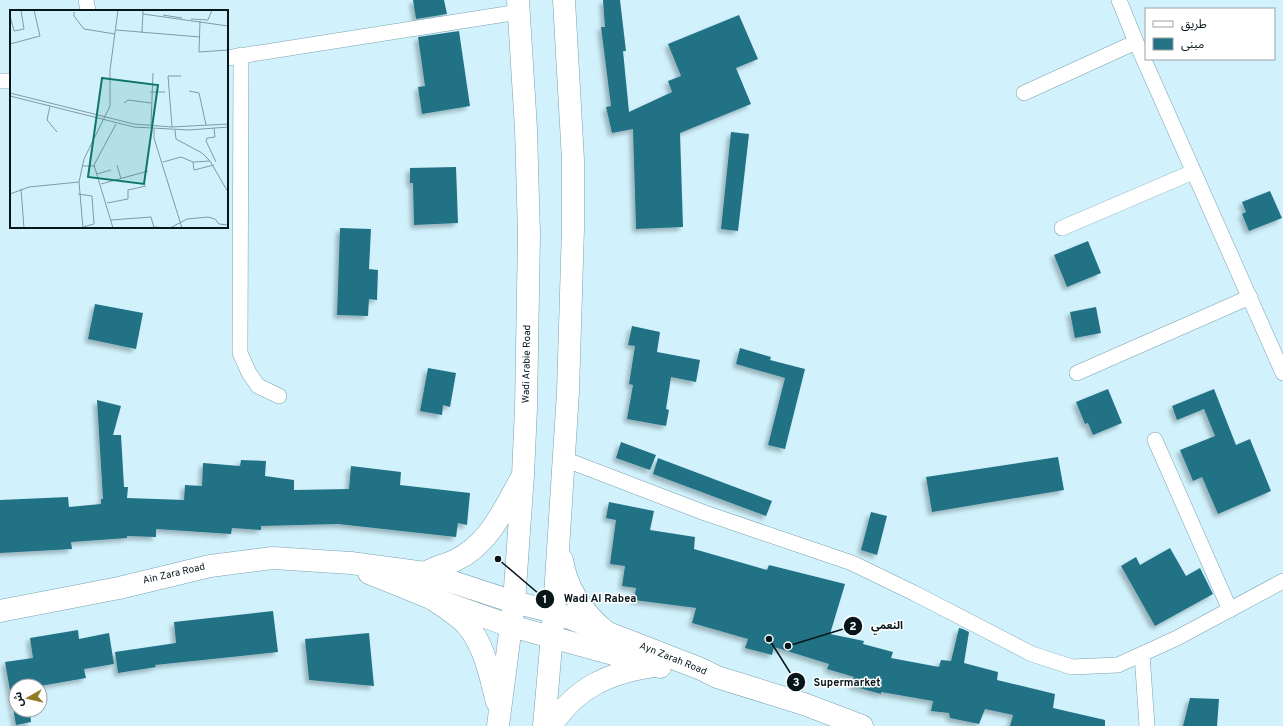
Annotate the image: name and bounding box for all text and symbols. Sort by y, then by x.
legend [1145,8,1275,60]
inset map [10,10,228,228]
text: طريق [1181,17,1207,33]
text: مبنى [1181,37,1204,53]
street label: Wadi Arabie Road [520,325,534,403]
street label: Ain Zara Road [142,561,206,587]
callout: Wadi Al Rabea [535,587,644,610]
text: 1 [543,592,547,608]
text: Wadi Al Rabea [564,592,636,606]
callout: النعمي [843,614,911,637]
text: 2 [849,619,857,635]
text: النعمي [871,619,903,635]
street label: Ayn Zarah Road [637,640,709,678]
callout: Supermarket [786,670,889,693]
text: 3 [792,675,800,691]
text: Supermarket [814,676,880,690]
north arrow [8,678,48,718]
text: ش [11,691,27,708]

